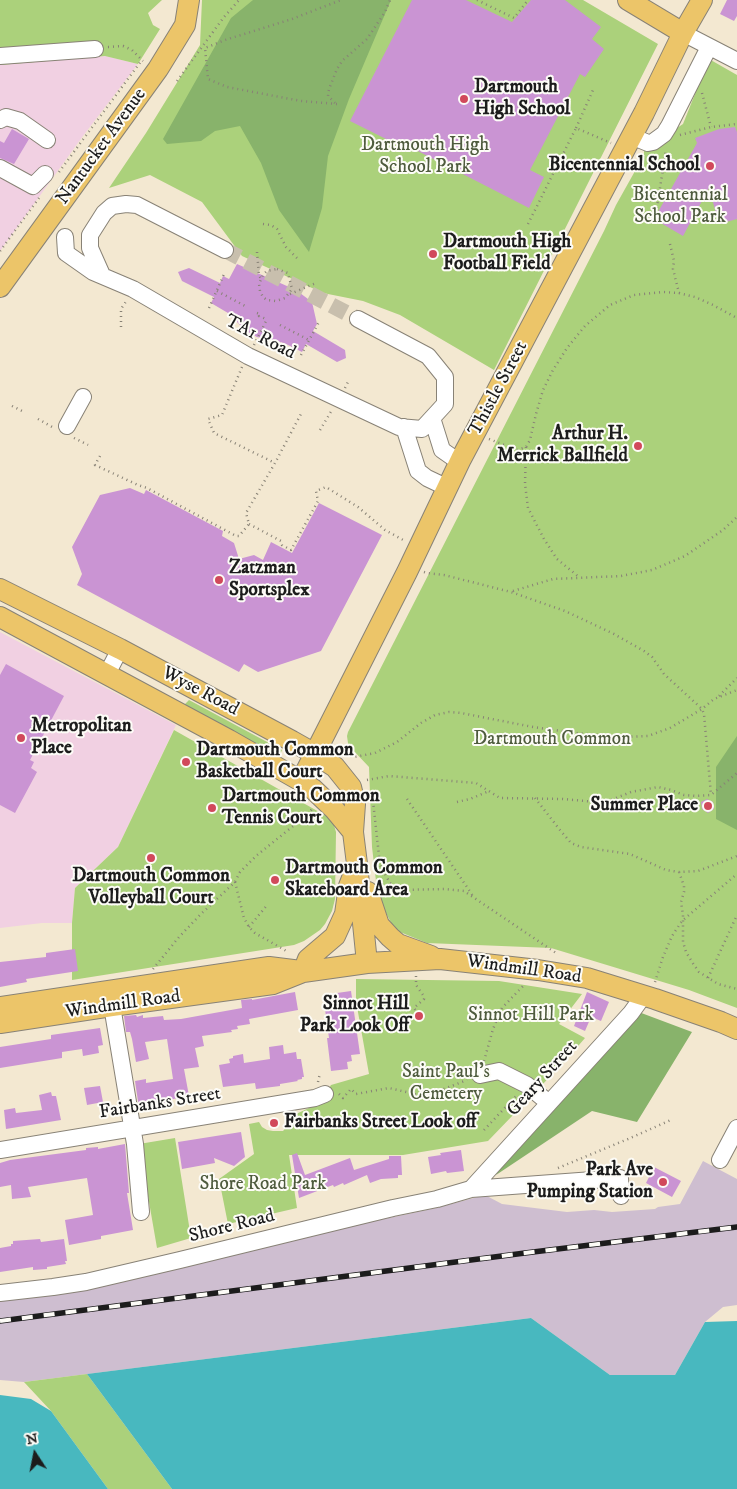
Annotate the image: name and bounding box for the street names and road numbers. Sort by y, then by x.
street label: Nantucket Avenue [52,84,152,210]
street label: TA1 Road [221,311,299,365]
street label: Thistle Street [464,338,534,440]
street label: Wyse Road [158,662,242,722]
street label: Windmill Road [465,951,583,989]
street label: Windmill Road [64,986,182,1024]
street label: Geary Street [503,1036,583,1122]
street label: Fairbanks Street [98,1083,222,1125]
street label: Shore Road [187,1205,277,1249]

